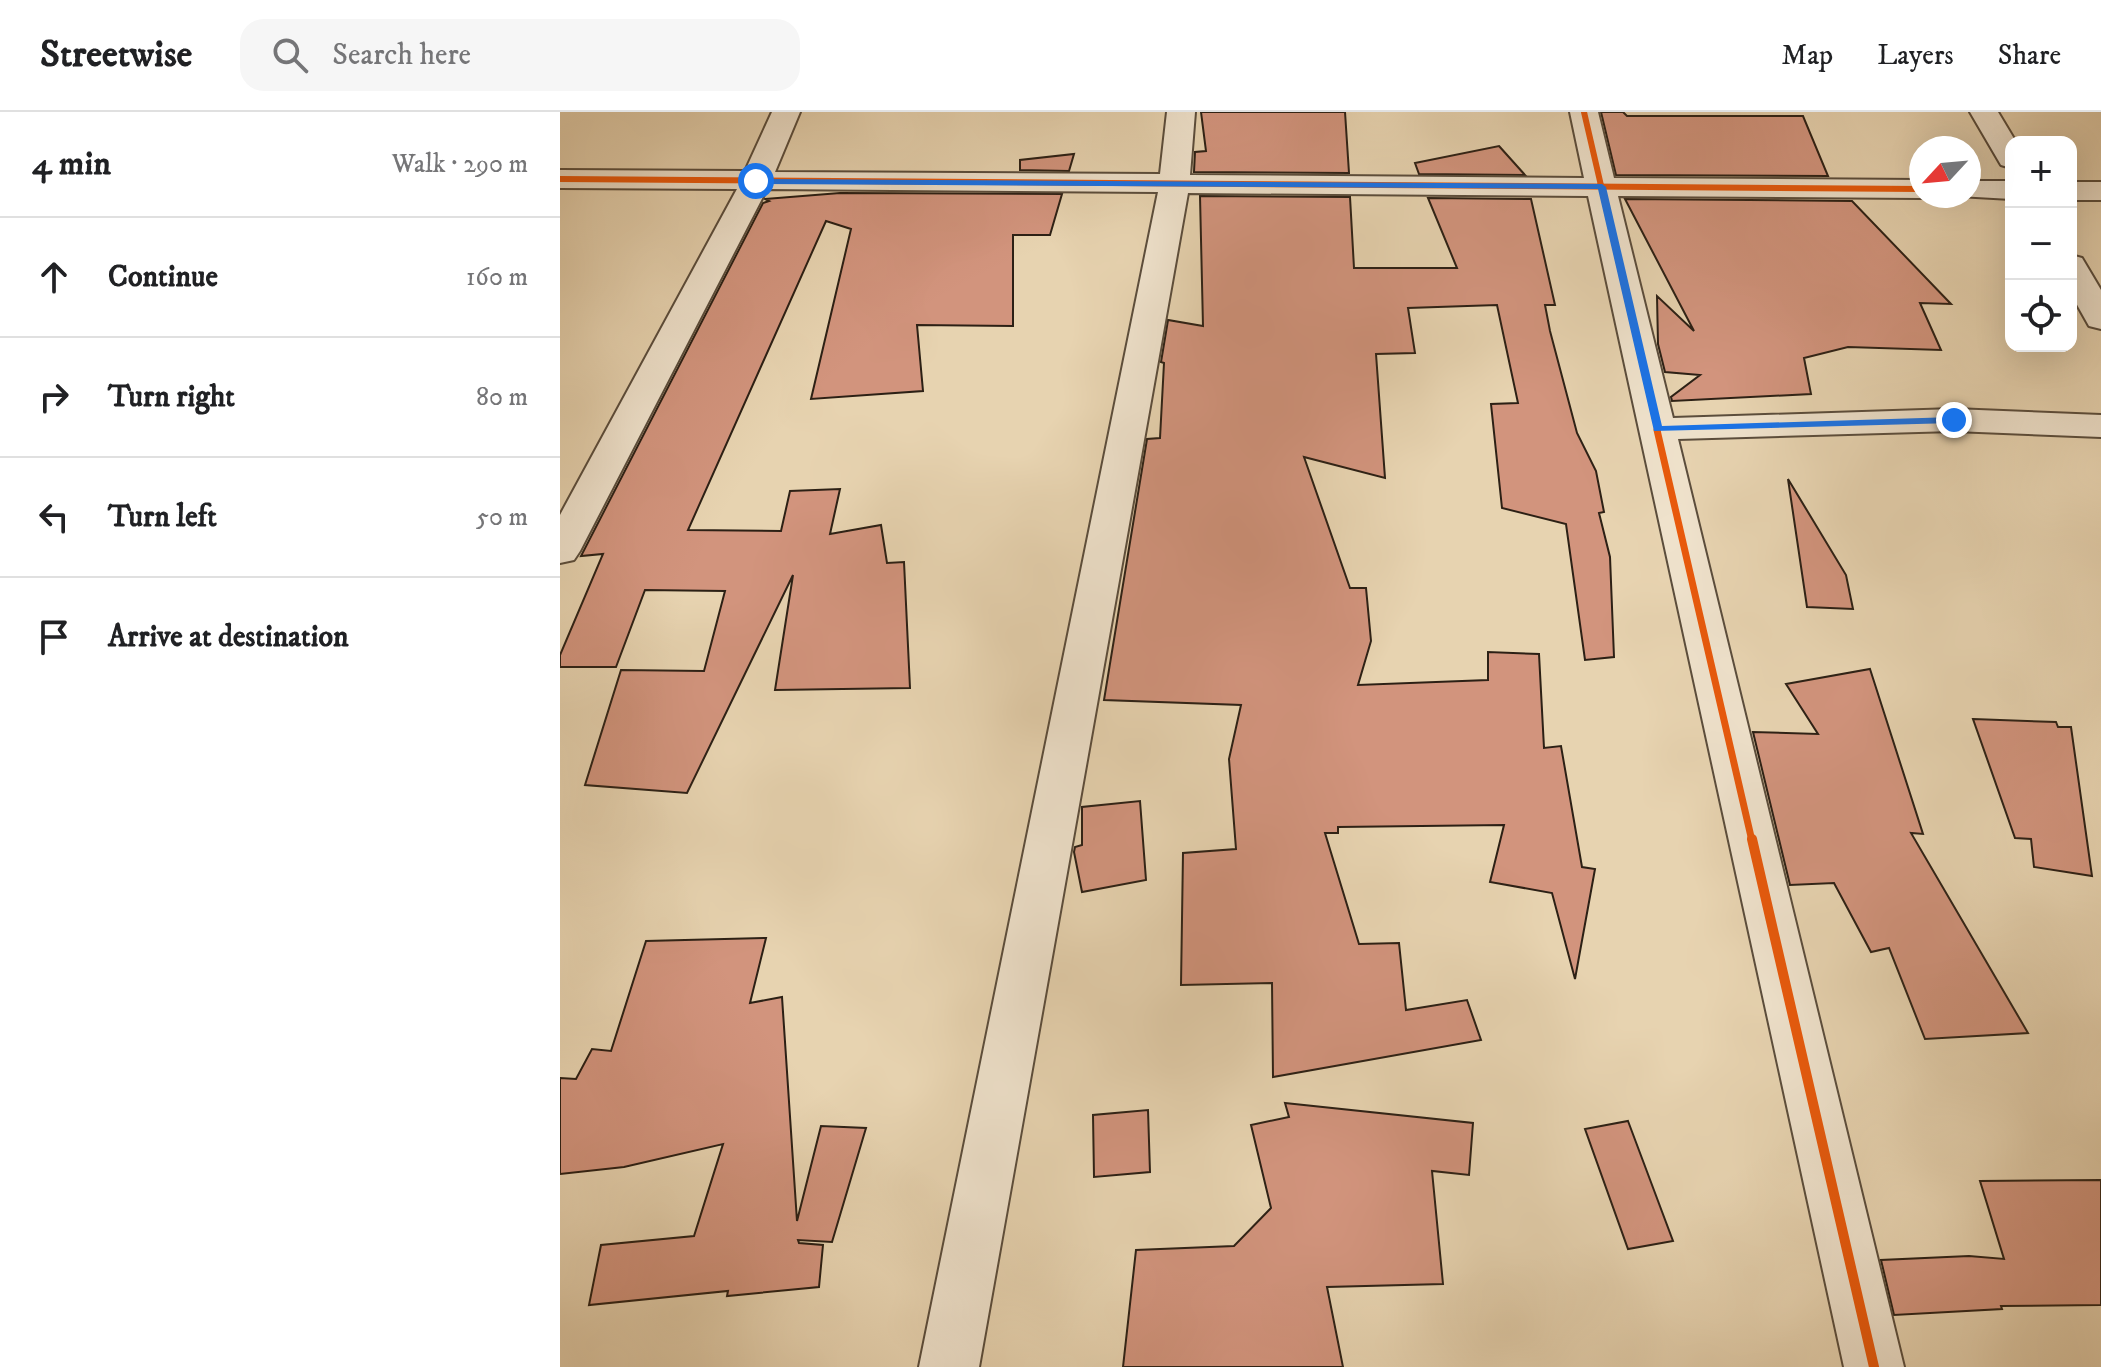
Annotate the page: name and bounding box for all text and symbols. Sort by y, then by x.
search box [240,19,800,91]
text: Streetwise [40,31,192,79]
icon: search [268,33,312,77]
text: Search here [332,37,471,74]
text: Map [1782,38,1833,73]
text: Layers [1877,38,1954,73]
text: Share [1998,38,2061,73]
north arrow [1909,136,1981,208]
map controls [2005,136,2077,352]
button: + [2005,136,2077,208]
text: 4 min [32,143,111,185]
text: Walk · 290 m [392,148,528,181]
route start [738,163,774,199]
button: − [2005,208,2077,280]
icon: ahead [32,255,76,299]
text: Continue [108,259,218,296]
text: 160 m [466,261,528,294]
button: locate [2005,280,2077,352]
icon: right [32,375,76,419]
text: Turn right [108,379,235,416]
text: 80 m [476,381,528,414]
route end [1936,402,1972,438]
icon: left [32,495,76,539]
text: Turn left [108,499,217,536]
text: 50 m [476,501,528,534]
icon: arrive [32,615,76,659]
text: Arrive at destination [108,619,349,656]

